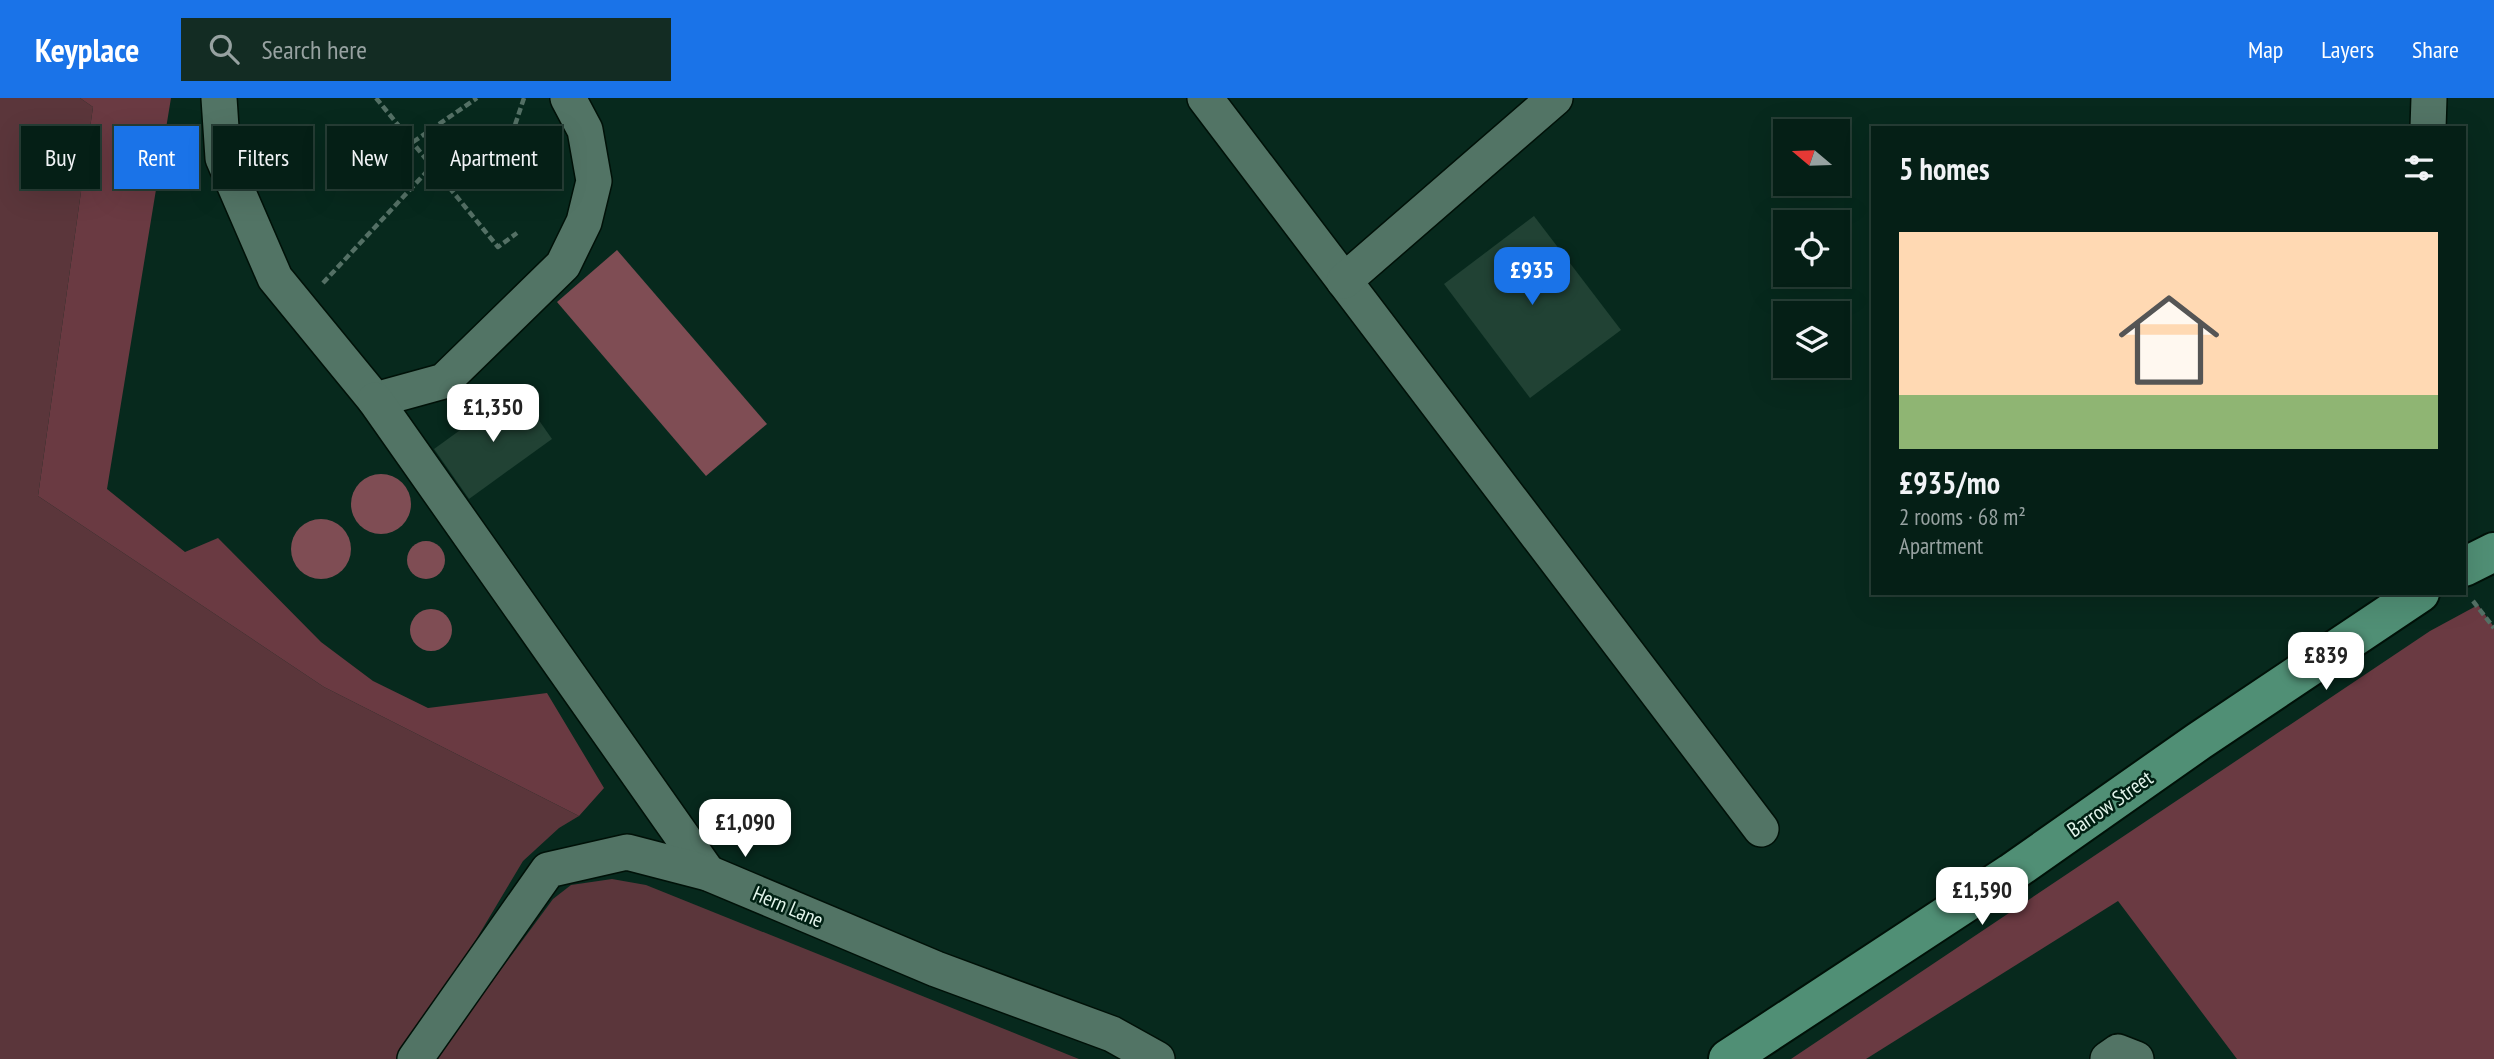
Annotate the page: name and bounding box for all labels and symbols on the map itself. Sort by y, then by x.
north arrow [1773,119,1850,196]
pin: £935 [1491,248,1573,307]
pin: £1,350 [436,384,550,444]
pin: £839 [2285,632,2367,692]
street label: Barrow Street [2062,764,2158,843]
pin: £1,090 [688,800,802,859]
pin: £1,590 [1925,868,2039,927]
street label: Hern Lane [749,880,828,933]

